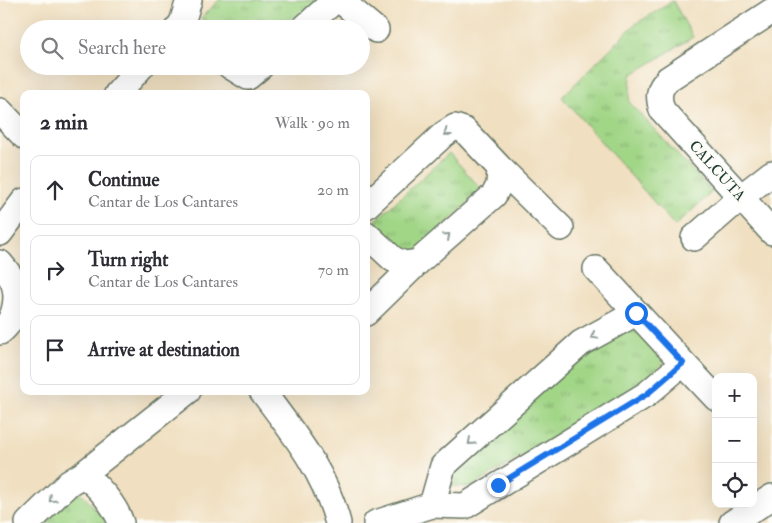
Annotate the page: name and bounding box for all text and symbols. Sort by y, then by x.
search box [20,20,370,75]
icon: search [38,34,66,62]
text: Search here [78,36,166,60]
text: 2 min [40,109,88,136]
text: Walk · 90 m [275,113,350,133]
one-way arrow [443,127,453,136]
street label: CALCUTA [685,137,750,206]
text: Continue [88,168,159,192]
icon: ahead [41,176,69,204]
text: 20 m [317,180,349,200]
text: Cantar de Los Cantares [88,192,238,212]
one-way arrow [442,233,451,242]
text: Turn right [88,248,168,272]
icon: right [41,256,69,284]
text: 70 m [318,260,349,280]
text: Cantar de Los Cantares [88,272,238,292]
route start [625,302,648,325]
one-way arrow [590,330,599,340]
icon: arrive [41,336,69,364]
text: Arrive at destination [88,338,240,362]
map controls [712,373,757,508]
button: + [712,373,757,418]
button: − [712,418,757,463]
one-way arrow [467,436,476,445]
button: locate [712,463,757,508]
route end [487,474,510,497]
one-way arrow [49,493,58,502]

